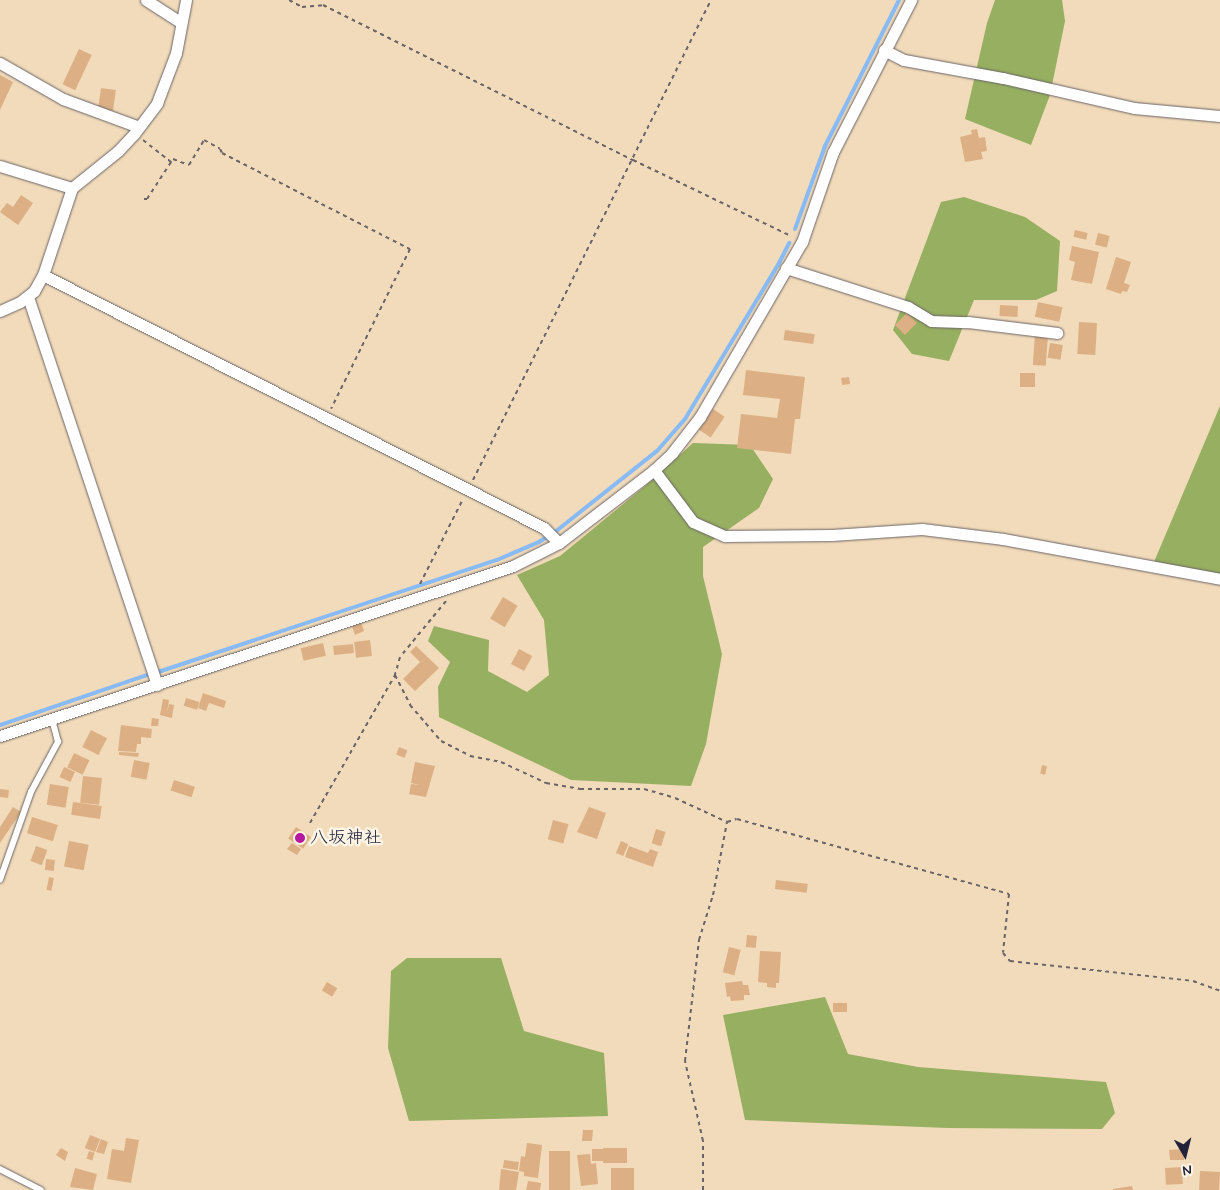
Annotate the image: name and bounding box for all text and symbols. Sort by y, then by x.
place label: 八坂神社 [310,827,382,849]
marker: 八坂神社 [294,832,306,844]
north arrow [1160,1130,1210,1180]
text: N [1181,1160,1193,1179]

